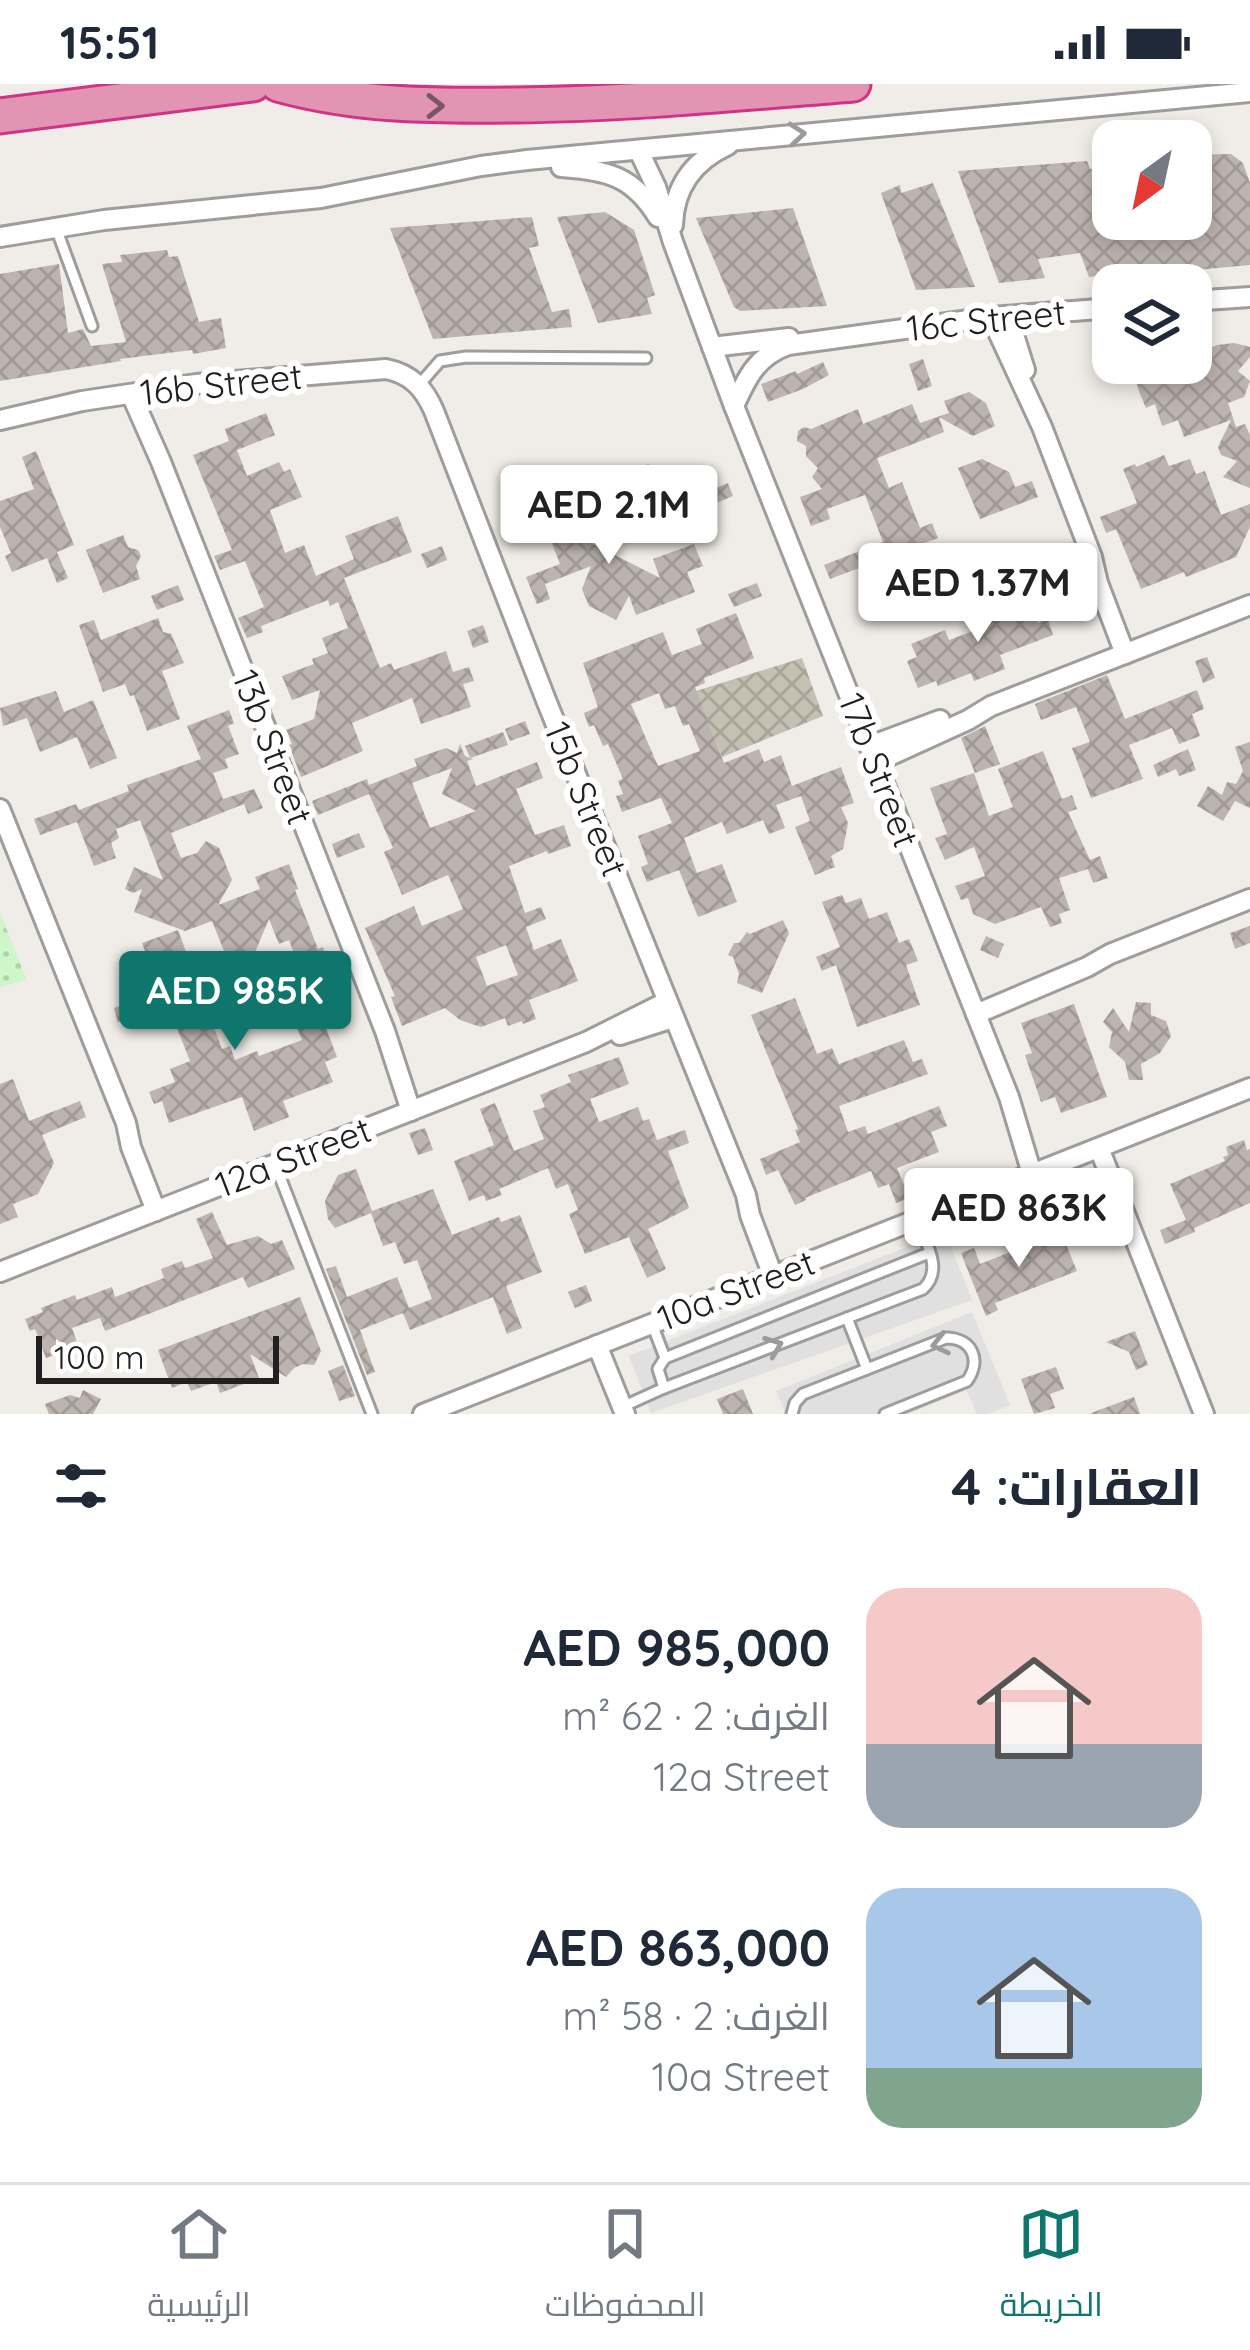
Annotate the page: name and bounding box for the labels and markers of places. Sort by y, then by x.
pin: AED 2.1M [485,465,733,567]
pin: AED 1.37M [841,543,1115,645]
pin: AED 985K [111,951,359,1053]
pin: AED 863K [895,1168,1143,1270]

